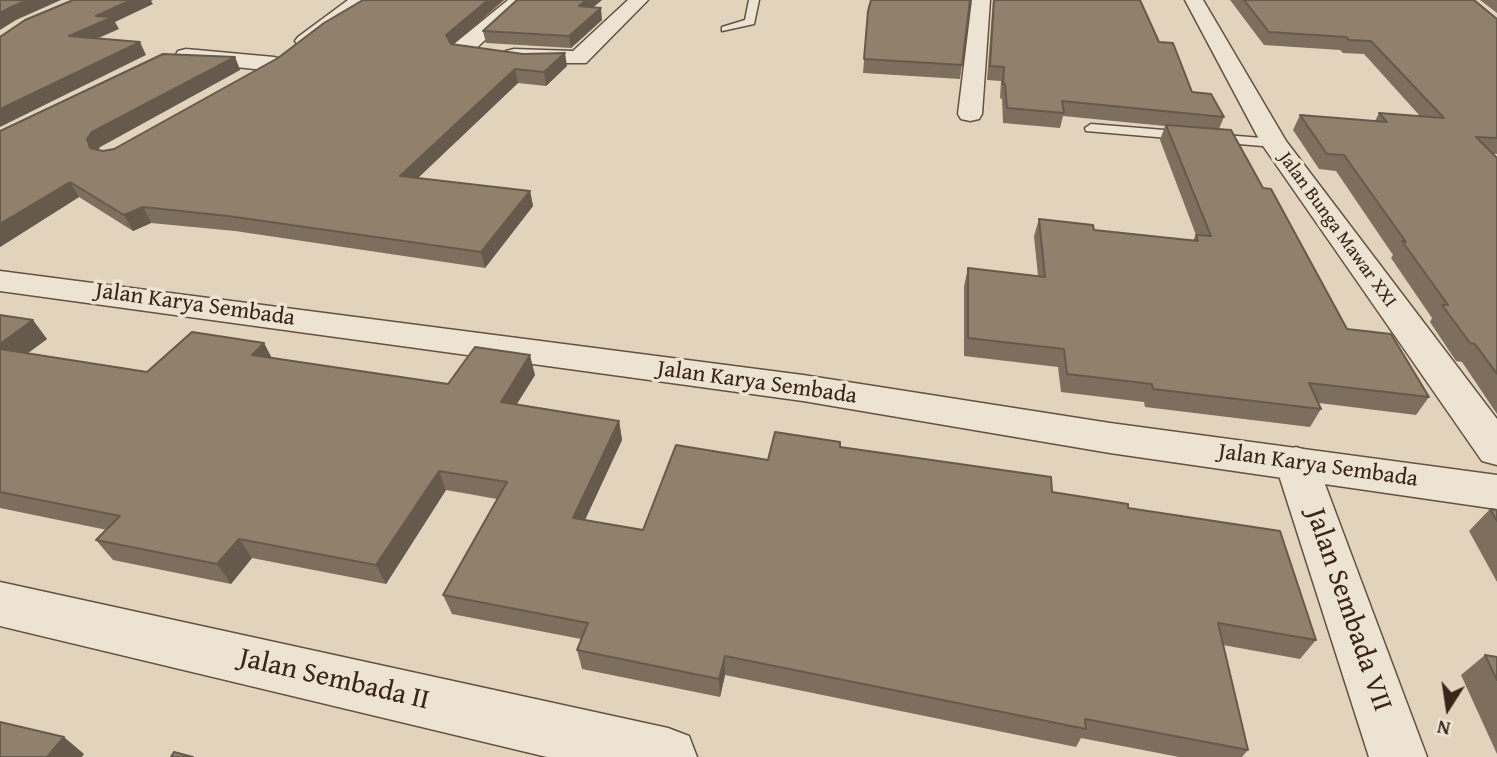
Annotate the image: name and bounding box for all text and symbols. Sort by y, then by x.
street label: Jalan Bunga Mawar XXI [1273,148,1401,312]
street label: Jalan Karya Sembada [93,277,297,333]
street label: Jalan Karya Sembada [655,355,859,411]
street label: Jalan Karya Sembada [1216,438,1420,494]
street label: Jalan Sembada VII [1298,504,1398,716]
street label: Jalan Sembada II [236,642,432,718]
north arrow [1413,673,1483,743]
text: N [1435,714,1453,744]

